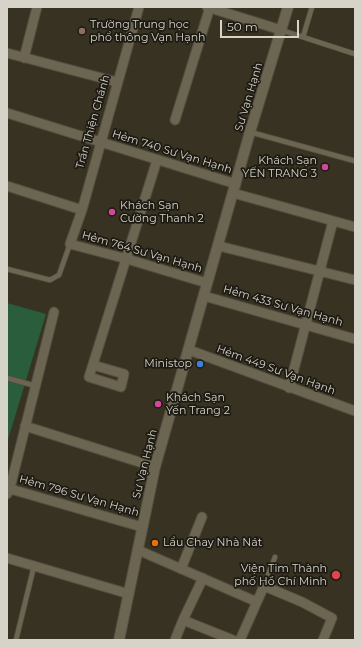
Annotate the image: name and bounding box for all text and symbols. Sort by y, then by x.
scale bar [222,12,301,38]
place label: Trường Trung học phổ thông Vạn Hạnh [90,18,206,44]
text: 50 m [227,19,258,34]
marker: Trường Trung học phổ thông Vạn Hạnh [77,26,87,36]
street label: Sư Vạn Hạnh [232,61,266,133]
street label: Trần Thiện Chánh [73,73,113,171]
street label: Hẻm 740 Sư Vạn Hạnh [110,127,234,177]
place label: Khách Sạn YẾN TRANG 3 [242,154,317,180]
marker: Khách Sạn YẾN TRANG 3 [320,162,330,172]
place label: Khách Sạn Cường Thanh 2 [120,199,204,225]
marker: Khách Sạn Cường Thanh 2 [107,207,117,217]
street label: Hẻm 764 Sư Vạn Hạnh [80,228,204,276]
street label: Hẻm 433 Sư Vạn Hạnh [222,283,344,329]
street label: Hẻm 449 Sư Vạn Hạnh [215,342,337,398]
place label: Ministop [144,357,192,371]
marker: Ministop [195,359,205,369]
place label: Khách Sạn Yến Trang 2 [166,391,230,417]
marker: Khách Sạn Yến Trang 2 [153,399,163,409]
street label: Sư Vạn Hạnh [130,428,160,500]
street label: Hẻm 796 Sư Vạn Hạnh [17,473,141,519]
place label: Lẩu Chay Nhà Nát [163,536,262,550]
marker: Lẩu Chay Nhà Nát [150,538,160,548]
place label: Viện Tim Thành phố Hồ Chí Minh [234,562,327,588]
marker: Viện Tim Thành phố Hồ Chí Minh [330,569,342,581]

